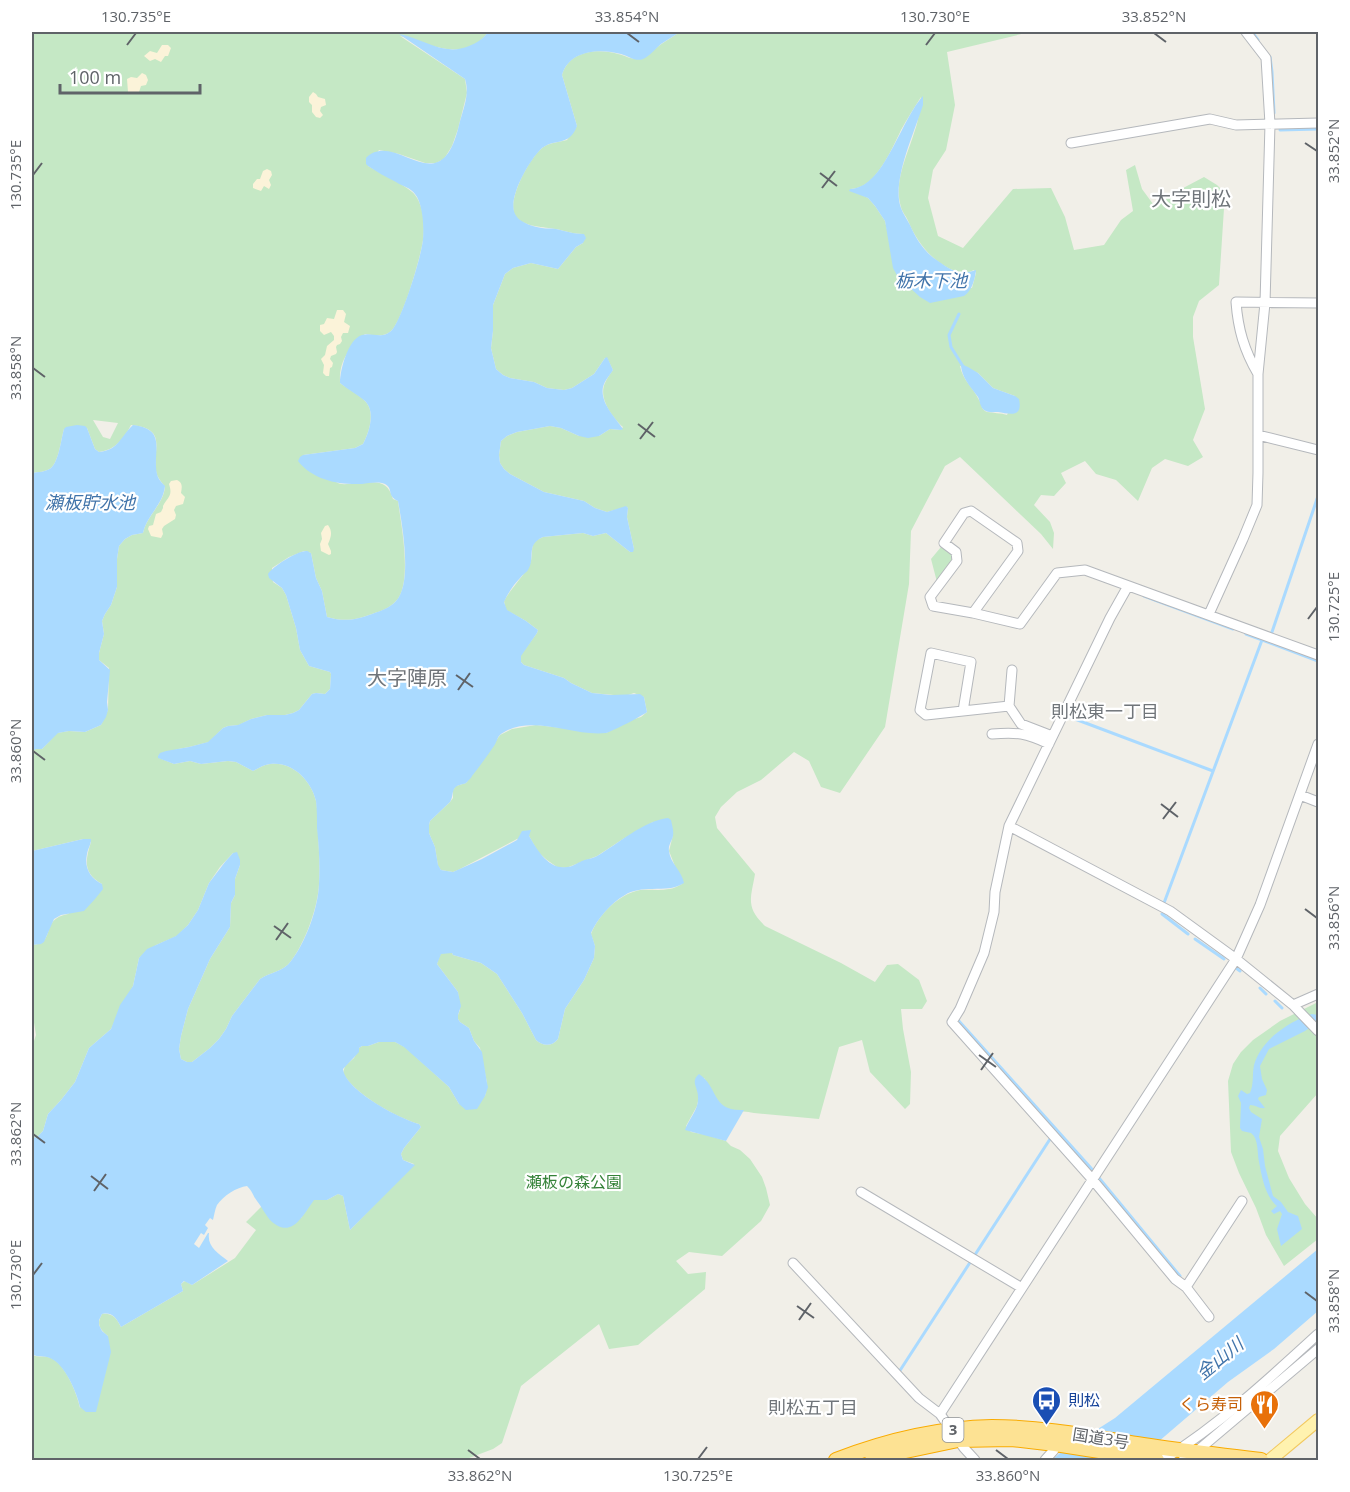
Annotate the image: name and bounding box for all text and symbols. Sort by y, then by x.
text: 130.735°E [101,6,171,26]
text: 33.854°N [595,6,659,26]
text: 130.730°E [900,6,970,26]
text: 33.852°N [1122,6,1186,26]
scale bar [60,57,200,95]
text: 100 m [69,65,121,89]
text: 33.852°N [1323,119,1343,183]
text: 130.735°E [5,140,25,210]
district label: 大字則松 [1151,185,1231,212]
water label: 栃木下池 [895,268,969,292]
text: 33.858°N [5,336,25,400]
water label: 瀬板貯水池 [45,490,137,514]
text: 130.725°E [1323,572,1343,642]
district label: 大字陣原 [367,664,447,691]
district label: 則松東一丁目 [1051,699,1159,723]
text: 33.860°N [5,719,25,783]
text: 33.856°N [1323,886,1343,950]
text: 33.862°N [5,1102,25,1166]
park label: 瀬板の森公園 [526,1171,622,1193]
text: 130.730°E [5,1240,25,1310]
text: 33.858°N [1323,1269,1343,1333]
water label: 金山川 [1191,1331,1249,1385]
bus stop icon: 則松 [1031,1384,1063,1426]
restaurant icon: くら寿司 [1248,1388,1280,1430]
place label: 則松 [1068,1389,1100,1411]
place label: くら寿司 [1179,1393,1243,1415]
district label: 則松五丁目 [768,1395,858,1419]
road number: 3 [942,1418,964,1442]
street label: 国道3号 [1071,1423,1131,1453]
text: 33.862°N [448,1465,512,1485]
text: 130.725°E [663,1465,733,1485]
text: 33.860°N [976,1465,1040,1485]

